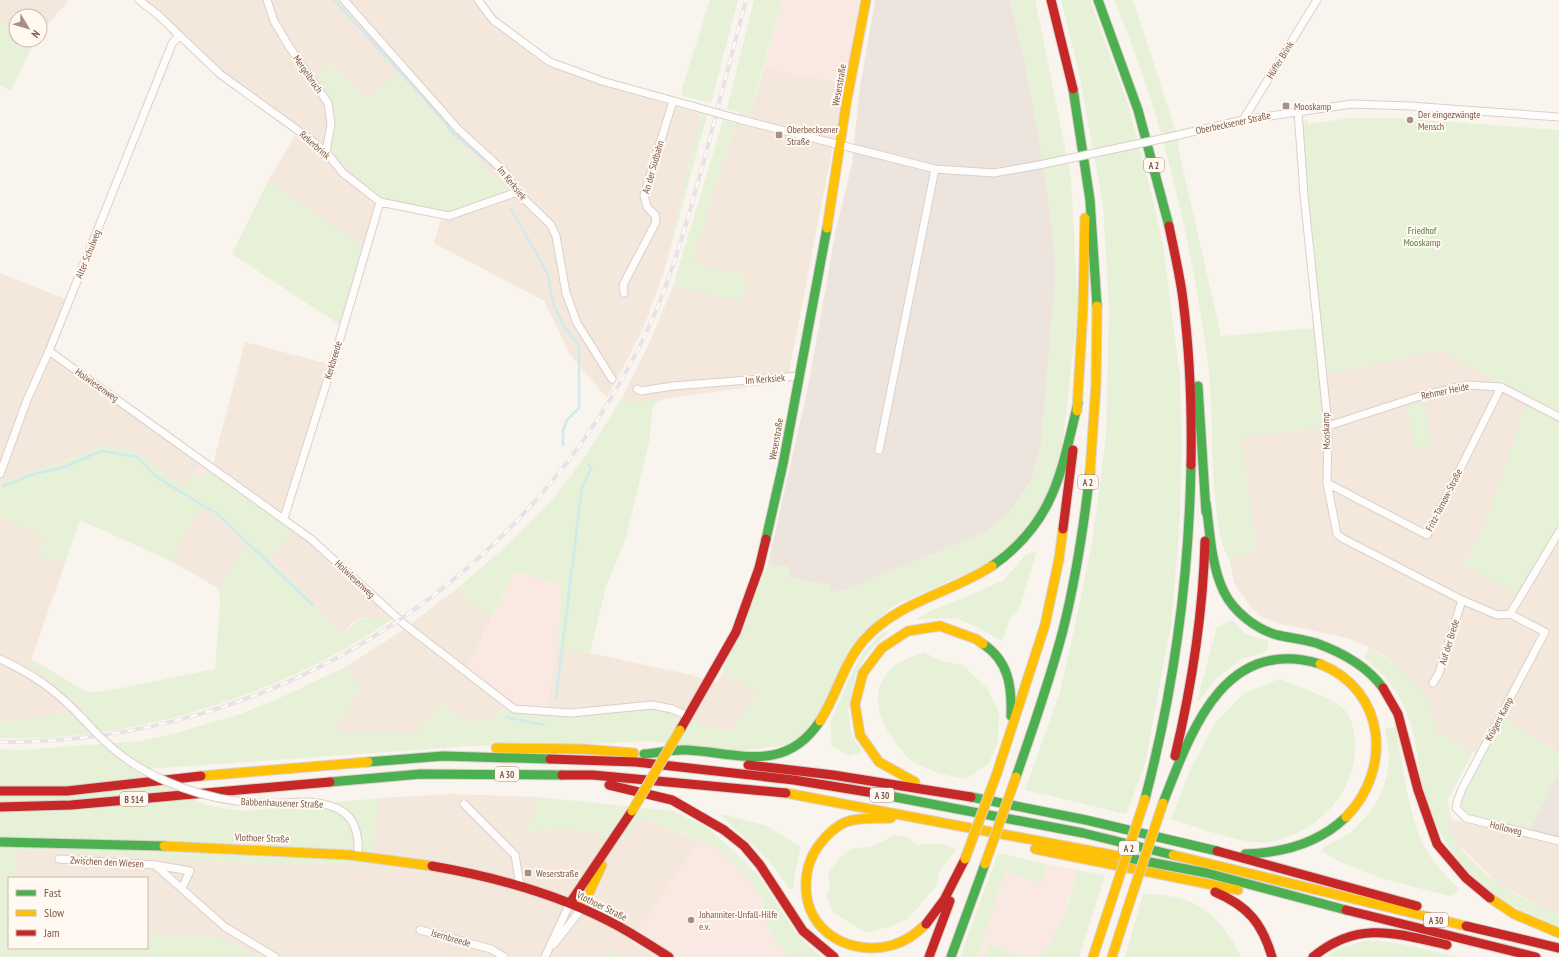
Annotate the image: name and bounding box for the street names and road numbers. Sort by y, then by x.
street label: Hüffer Brink [1263,39,1297,81]
street label: Mergelbruch [290,52,326,96]
street label: Weserstraße [829,63,849,107]
street label: Oberbecksener Straße [1194,109,1272,137]
street label: Rekerbrink [297,128,333,162]
street label: An der Südbahn [639,139,667,195]
road number: A 2 [1144,158,1164,172]
street label: Im Kerksiek [494,163,530,203]
street label: Alter Schulweg [72,228,104,280]
street label: Kerkbreede [321,339,345,381]
street label: Holwiesenweg [73,365,121,405]
street label: Im Kerksiek [745,371,785,387]
street label: Rehmer Heide [1420,380,1470,402]
street label: Mooskamp [1319,412,1333,450]
street label: Weserstraße [766,417,786,461]
street label: Fritz-Tarnow-Straße [1423,467,1465,533]
road number: A 2 [1078,475,1098,489]
street label: Holwiesenweg [332,557,378,601]
street label: Auf der Brede [1436,618,1462,666]
street label: Krügers Kamp [1482,695,1516,743]
road number: A 30 [495,767,519,781]
road number: A 30 [870,788,894,802]
road number: B 514 [120,792,148,806]
street label: Babbenhausener Straße [241,795,323,811]
street label: Holloweg [1489,818,1523,838]
street label: Vlothoer Straße [234,831,289,845]
road number: A 2 [1119,841,1139,855]
street label: Zwischen den Wiesen [70,854,144,870]
street label: Vlothoer Straße [574,888,629,924]
road number: A 30 [1424,913,1448,927]
street label: Isernbreede [430,926,472,950]

